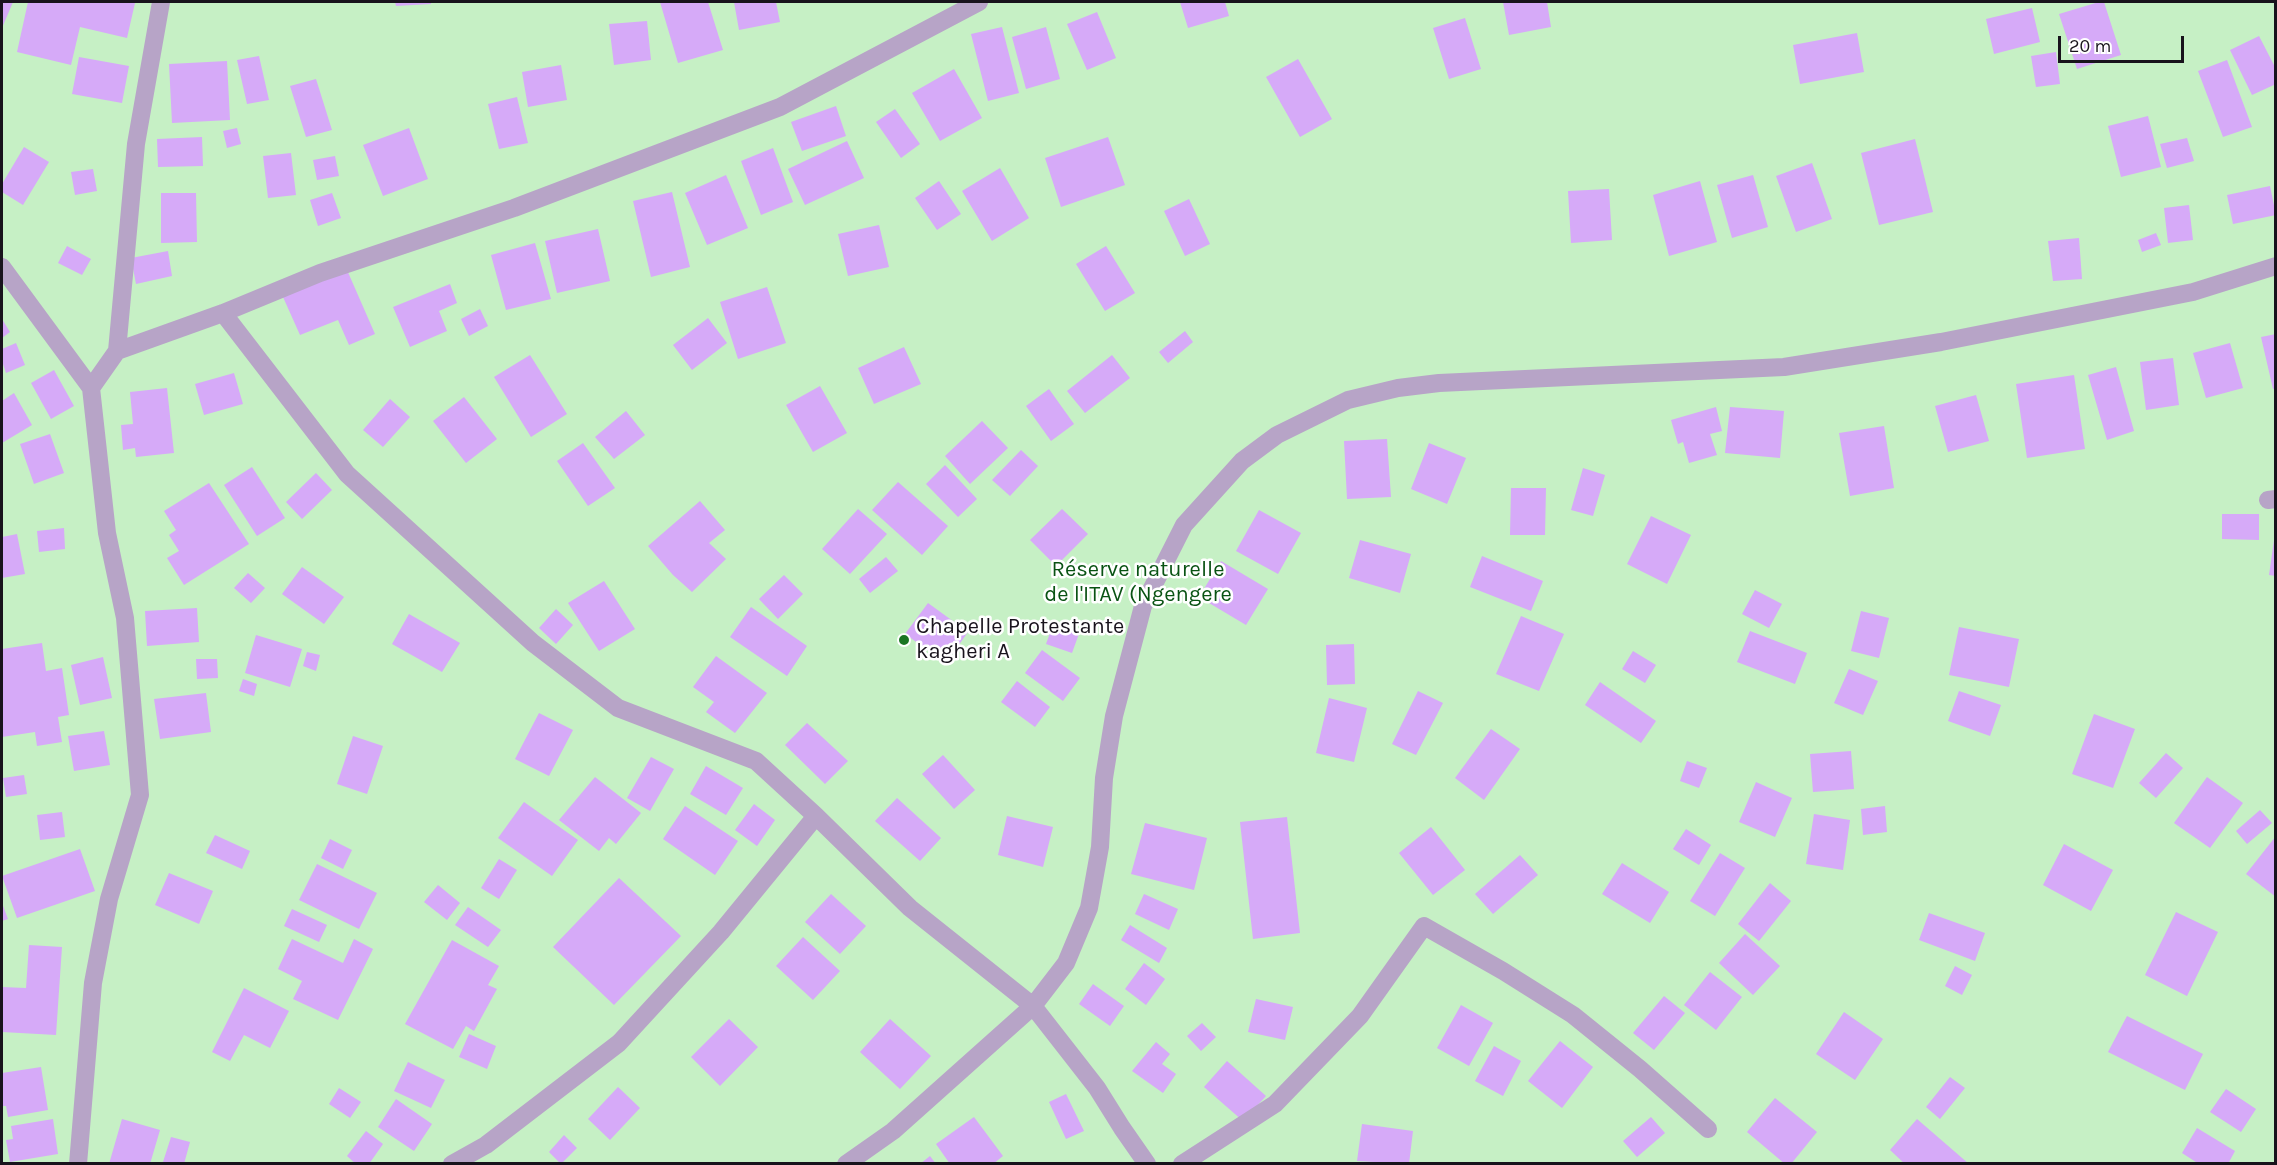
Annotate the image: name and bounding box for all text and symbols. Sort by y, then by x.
scale bar [2061,24,2187,62]
text: 20 m [2069,35,2111,57]
park label: Réserve naturelle de l'ITAV (Ngengere [1044,557,1232,608]
place label: Chapelle Protestante kagheri A [916,614,1124,666]
marker: Chapelle Protestante kagheri A [897,633,911,647]

